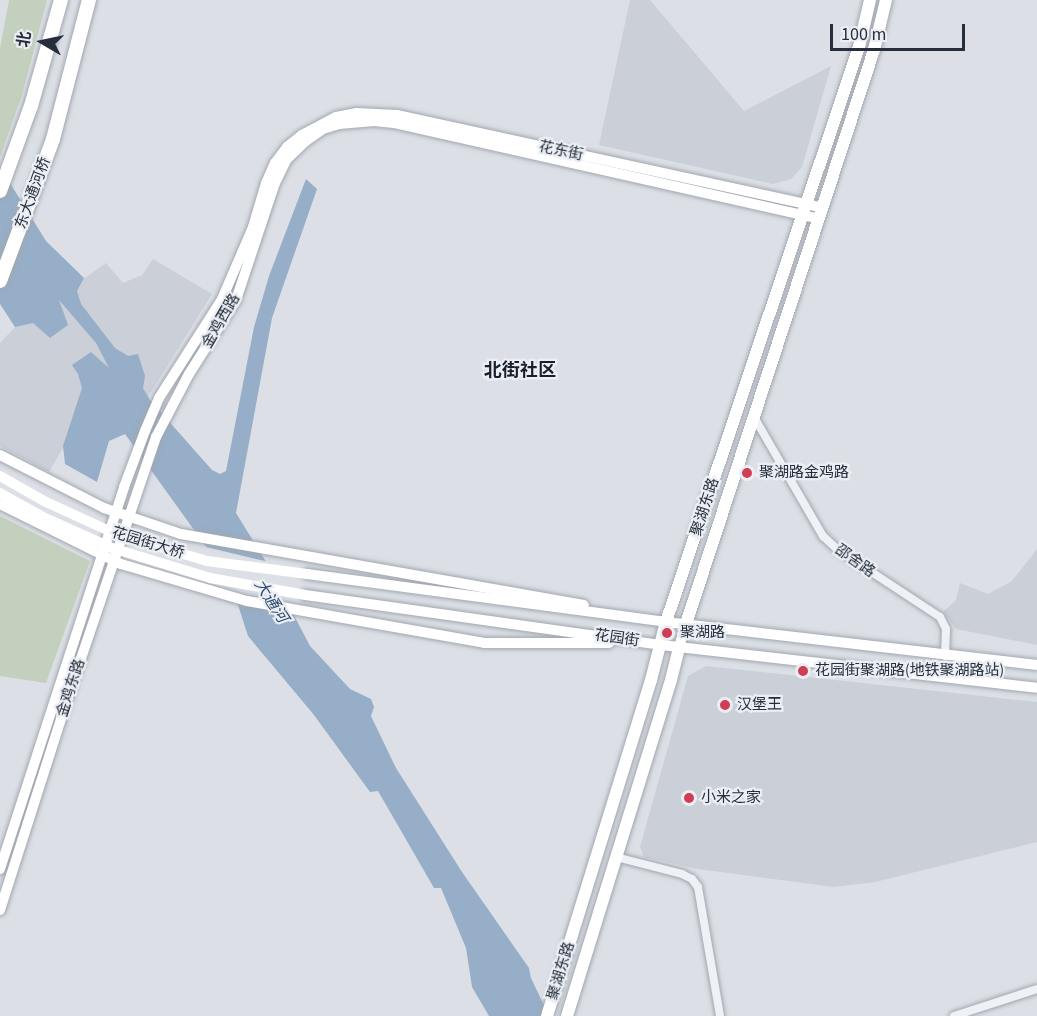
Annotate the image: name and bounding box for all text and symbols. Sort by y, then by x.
north arrow [12,12,72,72]
scale bar [833,12,968,50]
text: 100 m [841,22,886,47]
text: 北 [12,30,36,49]
street label: 花东街 [537,138,585,164]
street label: 东大通河桥 [12,155,54,231]
street label: 金鸡西路 [198,291,244,351]
district label: 北街社区 [484,360,556,382]
place label: 聚湖路金鸡路 [759,464,849,482]
marker: 聚湖路金鸡路 [740,466,754,480]
street label: 聚湖东路 [687,476,723,538]
street label: 花园街大桥 [110,523,186,563]
street label: 邵舍路 [831,541,879,581]
water label: 大通河 [250,576,292,626]
marker: 聚湖路 [658,624,676,642]
place label: 聚湖路 [680,624,725,642]
street label: 花园街 [593,626,641,650]
street label: 金鸡东路 [53,657,89,719]
place label: 花园街聚湖路(地铁聚湖路站) [815,662,1004,680]
marker: 花园街聚湖路(地铁聚湖路站) [796,664,810,678]
place label: 汉堡王 [737,696,782,714]
marker: 汉堡王 [718,698,732,712]
place label: 小米之家 [701,789,761,807]
marker: 小米之家 [682,791,696,805]
street label: 聚湖东路 [544,940,578,1002]

